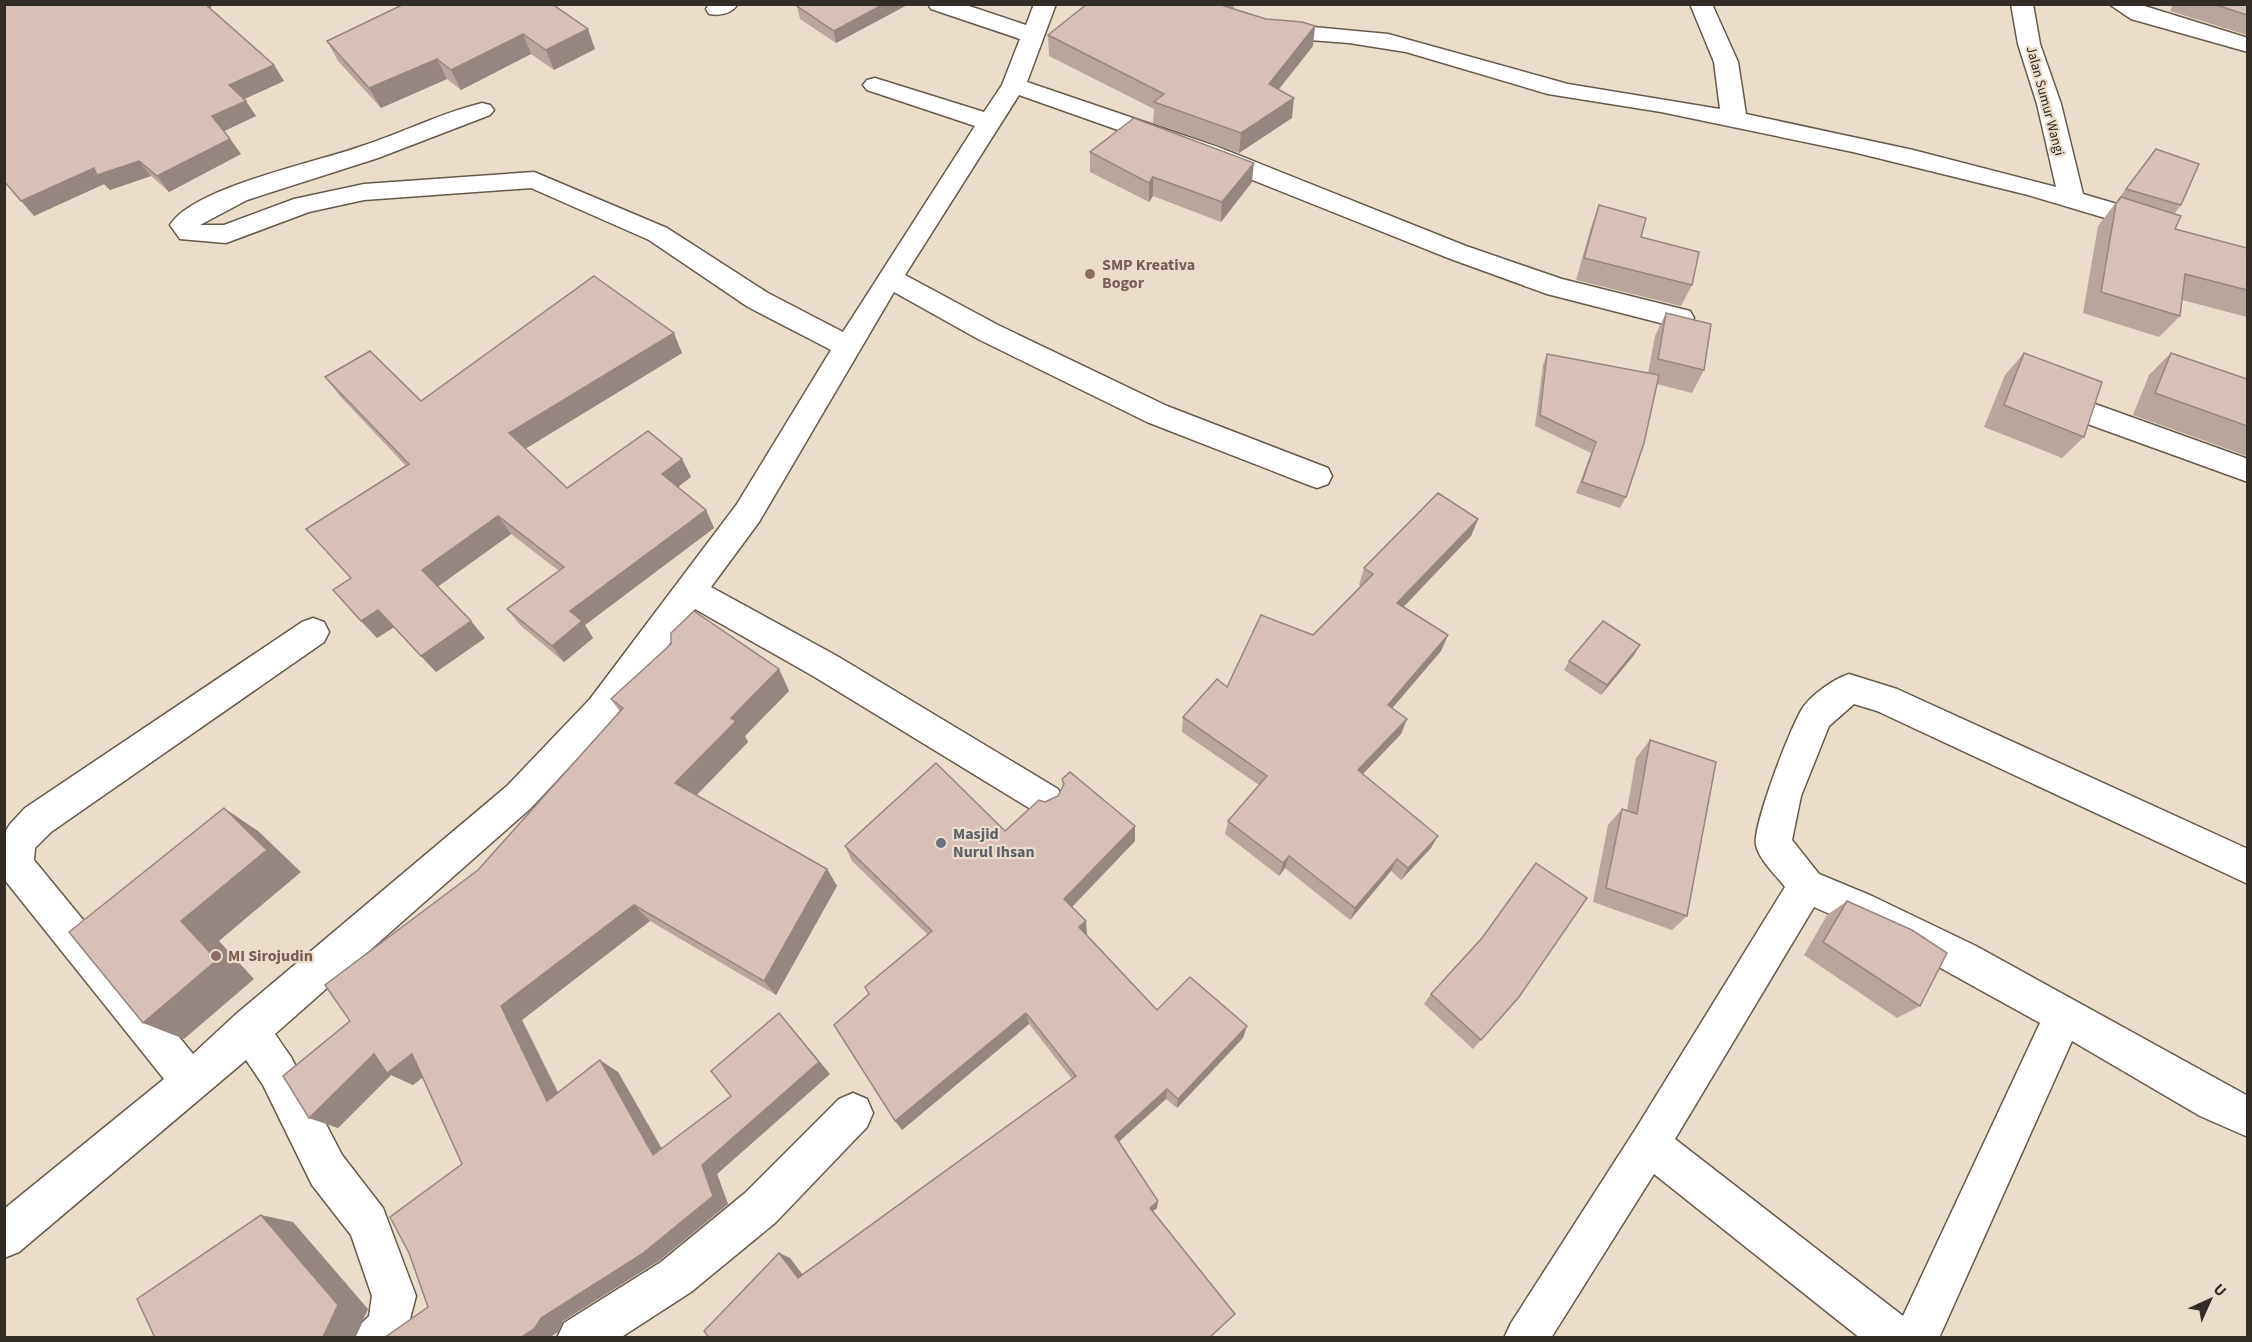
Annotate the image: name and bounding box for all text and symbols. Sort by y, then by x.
street label: Jalan Sumur Wangi [2021,44,2069,158]
place label: SMP Kreativa Bogor [1102,254,1195,294]
marker: SMP Kreativa Bogor [1083,267,1097,281]
place label: Masjid Nurul Ihsan [953,823,1035,863]
marker: Masjid Nurul Ihsan [934,836,948,850]
place label: MI Sirojudin [228,945,313,967]
marker: MI Sirojudin [209,949,223,963]
north arrow [2180,1270,2240,1330]
text: U [2208,1279,2231,1302]

